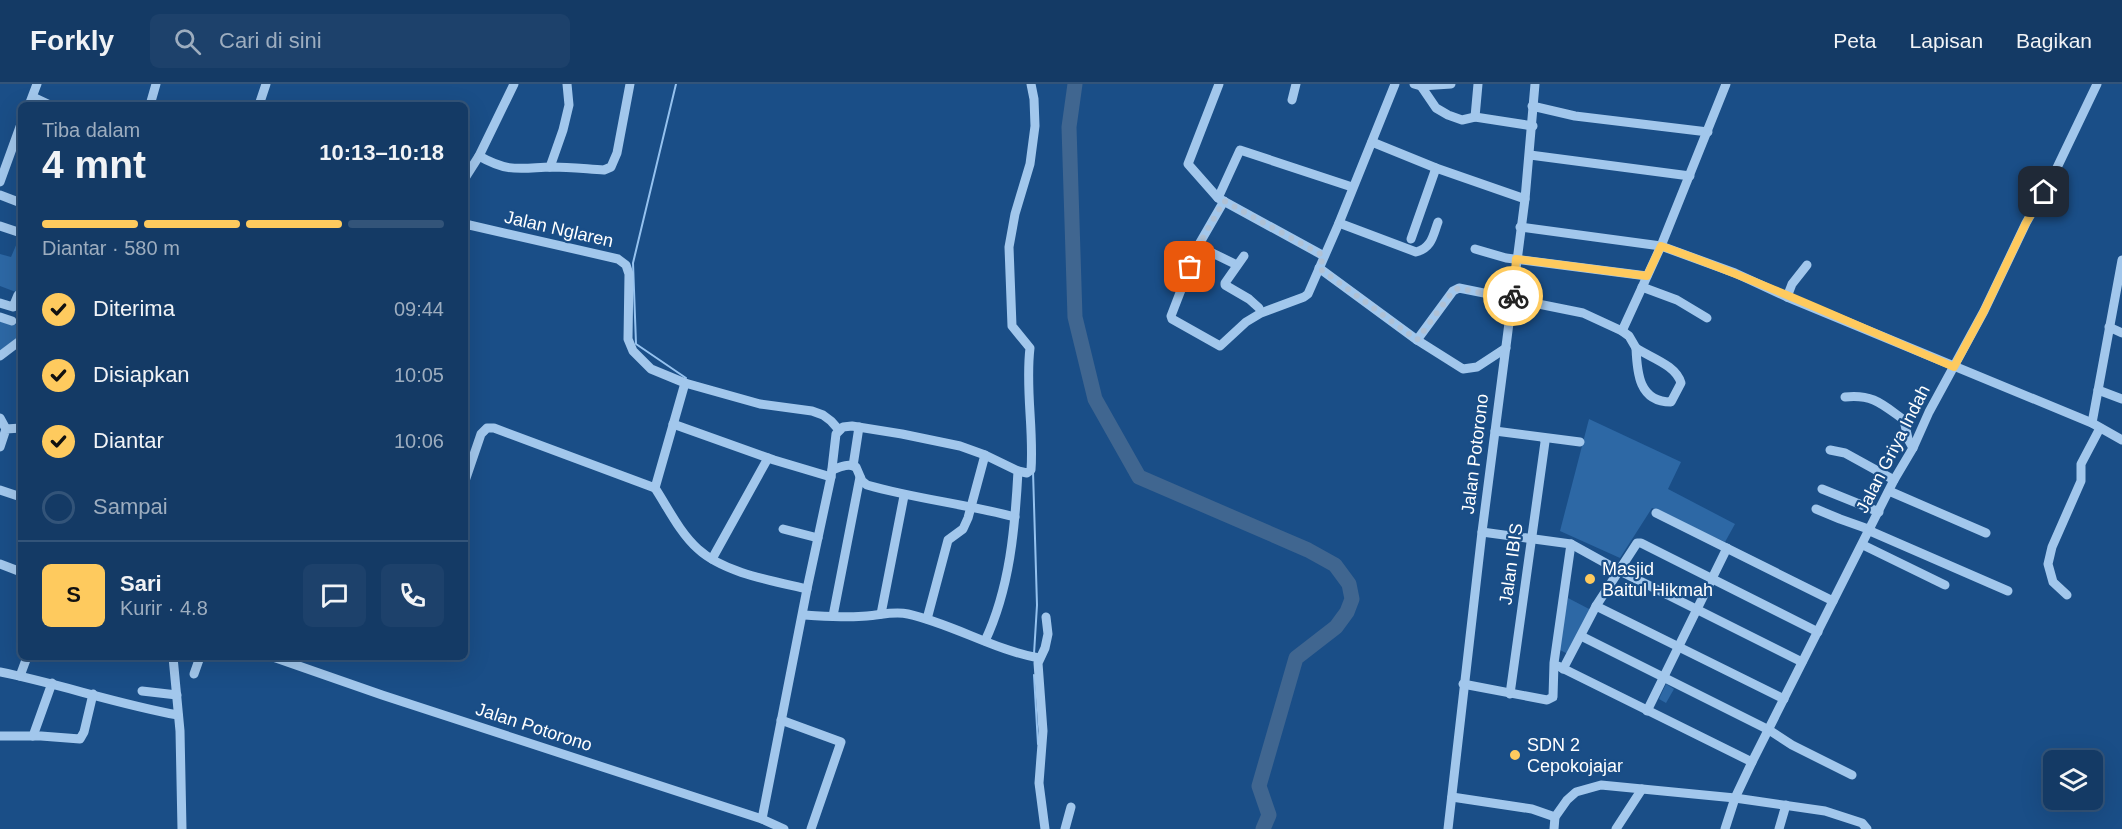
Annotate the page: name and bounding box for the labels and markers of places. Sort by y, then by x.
pin [2018,166,2069,217]
pin [1164,241,1215,292]
place label: Masjid Baitul Hikmah [1602,559,1713,600]
marker: Masjid Baitul Hikmah [1583,572,1597,586]
place label: SDN 2 Cepokojajar [1527,735,1623,776]
marker: SDN 2 Cepokojajar [1508,748,1522,762]

